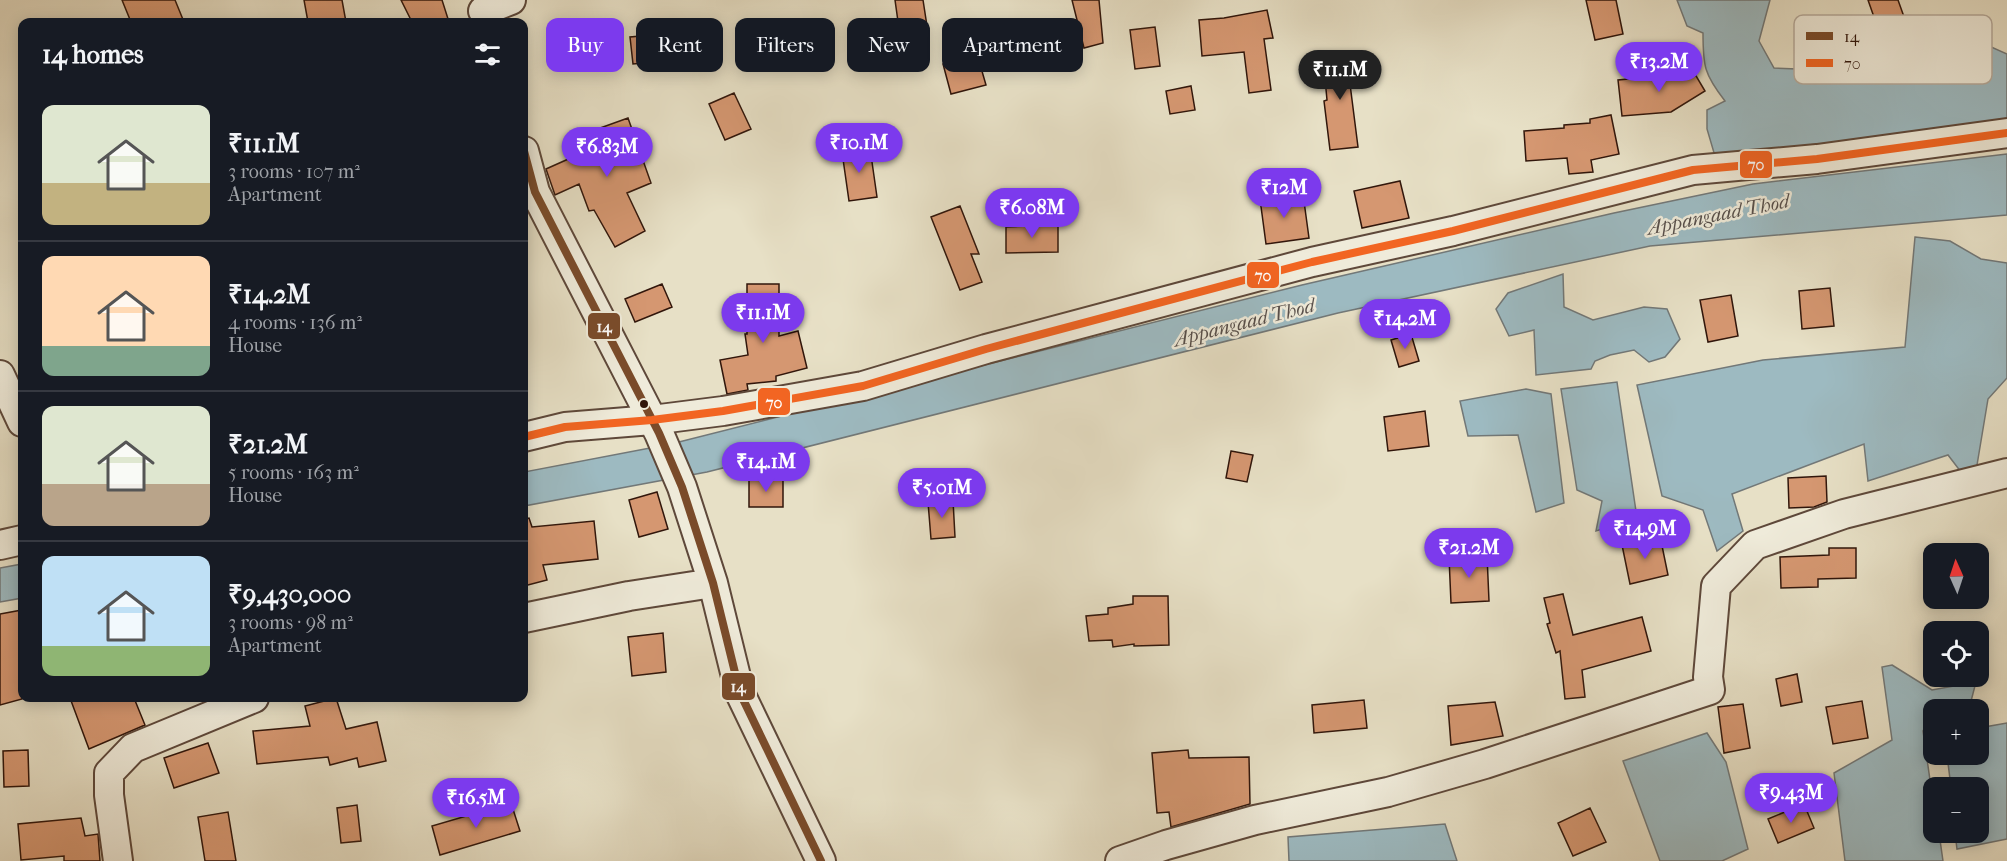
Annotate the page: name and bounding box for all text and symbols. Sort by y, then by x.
legend [1794,15,1992,84]
chip: Buy [546,18,624,72]
chip: Rent [636,18,723,72]
chip: Filters [735,18,835,72]
chip: New [847,18,930,72]
chip: Apartment [942,18,1083,72]
text: 14 [1844,27,1860,46]
icon: filters [471,38,504,71]
text: 14 homes [42,39,144,70]
pin: ₹13.2M [1610,42,1708,93]
pin: ₹11.1M [1291,50,1389,101]
text: ₹13.2M [1629,50,1689,73]
text: 70 [1844,54,1861,73]
text: ₹11.1M [1312,58,1368,81]
pin: ₹10.1M [810,123,908,174]
pin: ₹6.83M [558,127,656,178]
text: ₹11.1M [228,128,300,159]
icon: home [90,129,162,201]
text: ₹10.1M [830,131,888,154]
text: ₹6.83M [576,135,638,158]
line badge: 70 [1739,150,1773,179]
text: 70 [1747,155,1764,174]
text: 3 rooms · 107 m² [228,160,360,183]
pin: ₹12M [1248,168,1320,219]
text: ₹12M [1260,176,1308,199]
text: Apartment [228,183,322,206]
pin: ₹6.08M [983,188,1081,239]
water label: Appangaad Thod [1642,189,1794,240]
text: ₹6.08M [999,196,1065,219]
line badge: 70 [1246,261,1280,289]
text: 70 [1254,266,1271,285]
text: ₹14.2M [228,279,310,310]
icon: home [90,280,162,352]
pin: ₹11.1M [714,293,812,344]
water label: Appangaad Thod [1169,293,1319,352]
pin: ₹14.2M [1356,299,1454,350]
text: ₹11.1M [735,301,791,324]
text: ₹14.2M [1373,307,1437,330]
text: 4 rooms · 136 m² [228,311,362,334]
line badge: 14 [587,312,621,340]
text: 14 [596,317,613,337]
text: House [228,334,282,357]
line badge: 70 [757,387,791,416]
text: 70 [765,393,782,412]
unlabelled marker [638,398,650,410]
text: ₹21.2M [228,429,308,460]
icon: home [90,430,162,502]
pin: ₹14.1M [717,442,815,493]
text: ₹14.1M [736,450,796,473]
text: 5 rooms · 163 m² [228,461,359,484]
pin: ₹5.01M [893,468,991,519]
text: ₹5.01M [912,476,972,499]
text: House [228,484,282,507]
pin: ₹14.9M [1596,509,1694,560]
text: ₹14.9M [1613,517,1677,540]
pin: ₹21.2M [1420,528,1518,579]
text: ₹21.2M [1438,536,1500,559]
north arrow [1923,543,1989,609]
map controls [1923,543,1989,843]
text: ₹9,430,000 [228,579,351,610]
icon: home [90,580,162,652]
text: 3 rooms · 98 m² [228,611,353,634]
button: locate [1923,621,1989,687]
text: Apartment [228,634,322,657]
line badge: 14 [721,672,756,701]
text: 14 [730,677,747,697]
button: + [1923,699,1989,765]
pin: ₹9.43M [1742,773,1840,824]
button: − [1923,777,1989,843]
pin: ₹16.5M [427,778,525,829]
text: ₹9.43M [1759,781,1823,804]
text: ₹16.5M [446,786,506,809]

